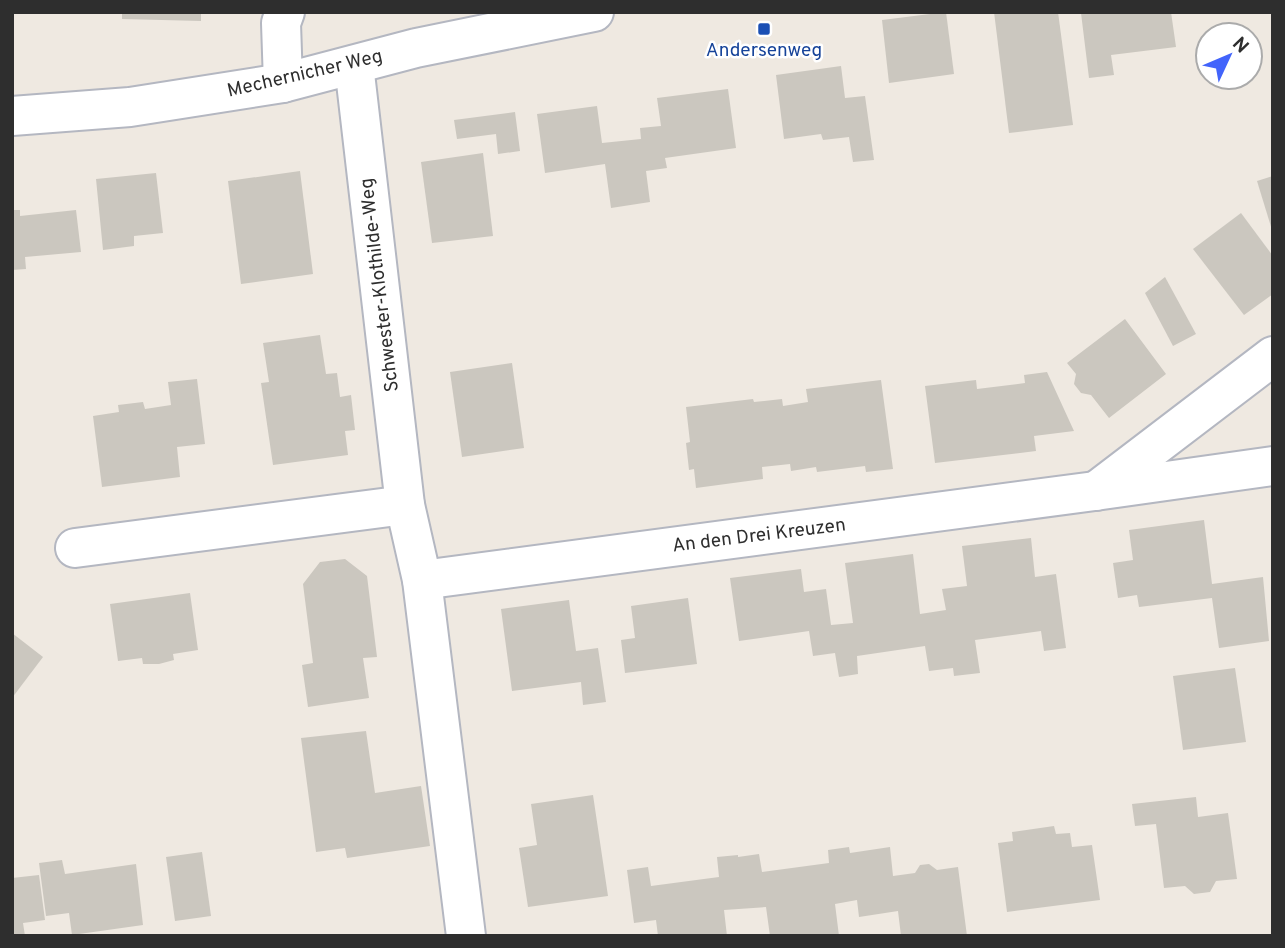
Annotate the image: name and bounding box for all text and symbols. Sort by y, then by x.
marker: Andersenweg [756,21,772,37]
north arrow [1194,21,1264,91]
text: N [1226,32,1253,59]
place label: Andersenweg [706,39,822,63]
street label: Mechernicher Weg [225,44,385,104]
street label: Schwester-Klothilde-Weg [355,177,405,393]
street label: An den Drei Kreuzen [671,513,847,559]

